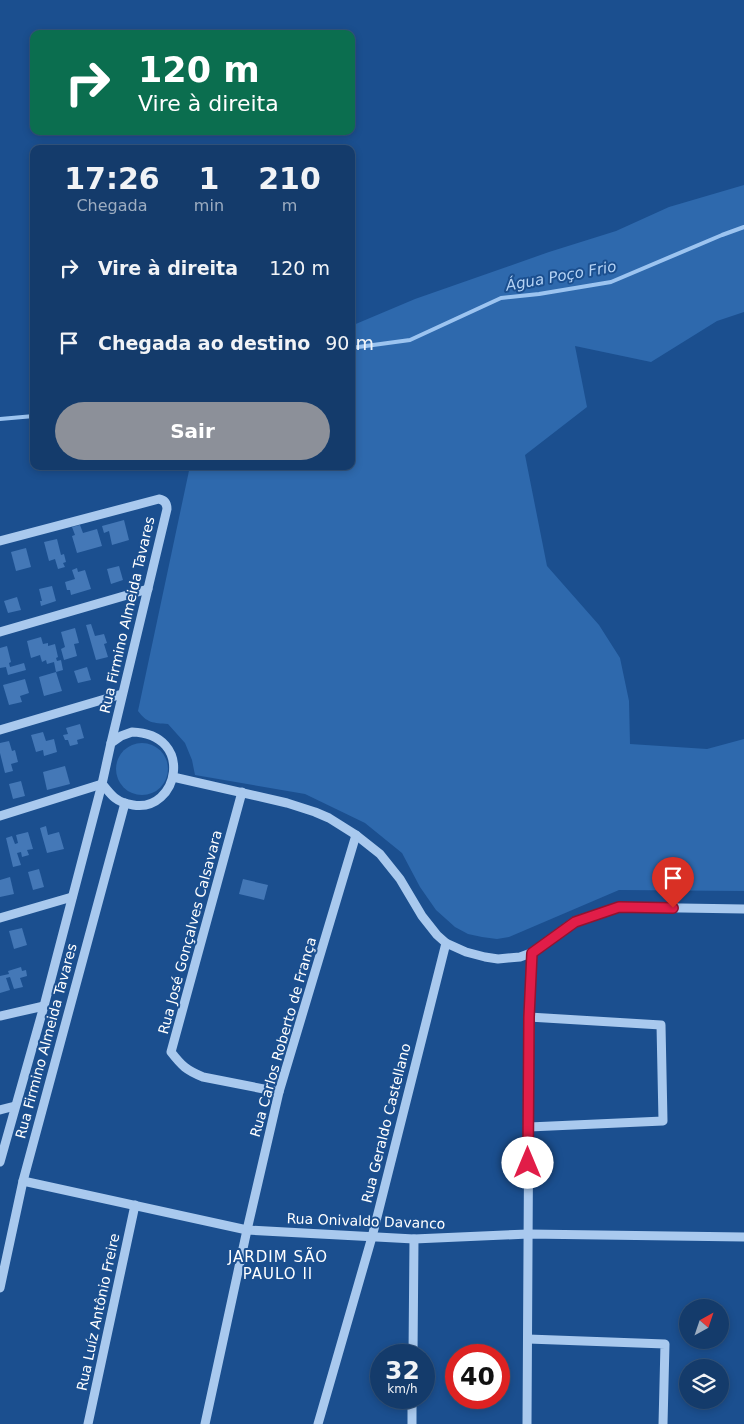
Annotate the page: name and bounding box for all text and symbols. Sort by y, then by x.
icon: right [55,50,120,115]
text: 120 m [138,50,260,90]
text: Vire à direita [138,91,279,116]
text: 17:26 [64,161,160,196]
text: 1 [198,161,219,196]
text: 210 [258,161,321,196]
text: Chegada [76,196,147,215]
text: min [194,196,224,215]
text: m [282,196,297,215]
icon: right [55,254,83,282]
water label: Água Poço Frio [503,256,618,295]
text: Vire à direita [98,257,238,279]
text: 120 m [269,257,330,279]
icon: arrive [55,329,83,357]
text: Chegada ao destino [98,332,310,354]
text: 90 m [325,332,374,354]
button: Sair [55,402,330,460]
street label: Rua Firmino Almeida Tavares [97,515,157,715]
street label: Rua José Gonçalves Calsavara [155,828,225,1036]
pin [652,857,694,908]
icon: arrive [659,864,687,892]
street label: Rua Carlos Roberto de França [247,935,319,1139]
street label: Rua Firmino Almeida Tavares [12,942,80,1140]
street label: Rua Geraldo Castellano [358,1041,414,1205]
position arrow [501,1136,553,1188]
street label: Rua Onivaldo Davanco [286,1210,446,1232]
street label: Rua Luíz Antônio Freire [73,1232,123,1392]
district label: JARDIM SÃO PAULO II [227,1247,328,1283]
north arrow [679,1299,729,1349]
map controls [679,1299,729,1409]
speed limit sign: 40 [445,1344,510,1409]
text: 32 [385,1356,420,1385]
button: layers [679,1359,729,1409]
text: km/h [387,1382,418,1396]

